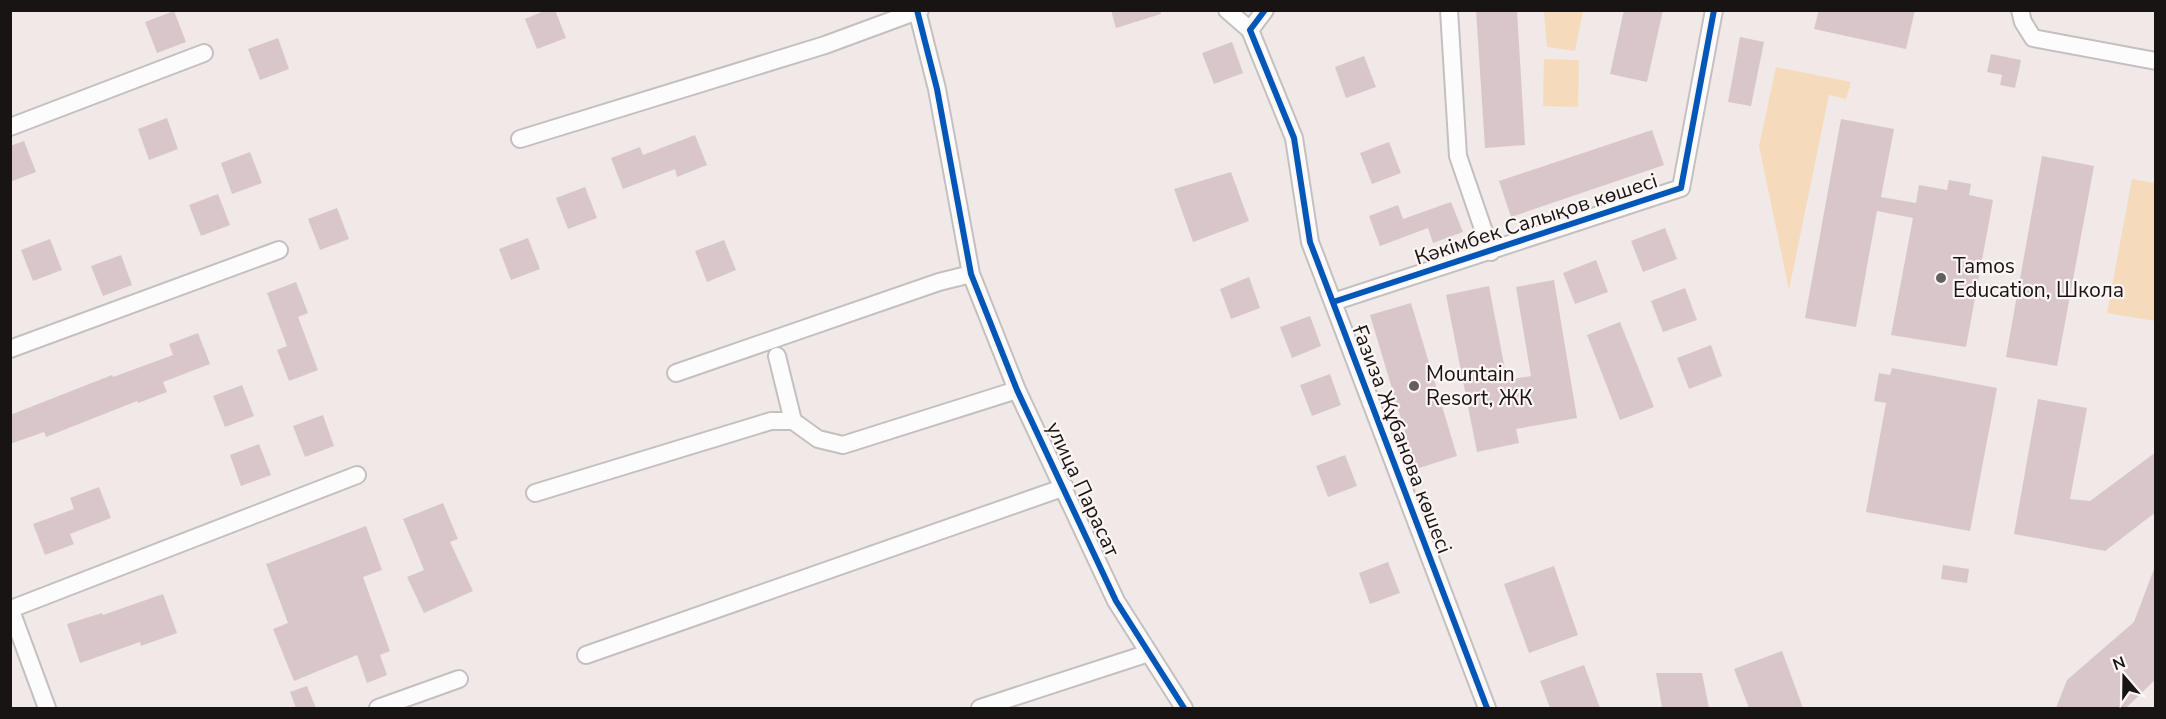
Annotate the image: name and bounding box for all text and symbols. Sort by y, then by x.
street label: Кәкімбек Салықов көшесі [1411,166,1661,272]
place label: Tamos Education, Школа [1953,252,2124,304]
marker: Tamos Education, Школа [1934,271,1948,285]
street label: Ғазиза Жұбанова көшесі [1345,321,1459,557]
place label: Mountain Resort, ЖК [1426,360,1533,412]
marker: Mountain Resort, ЖК [1407,379,1421,393]
street label: улица Парасат [1040,417,1127,561]
north arrow [2094,647,2154,707]
text: N [2110,651,2129,676]

